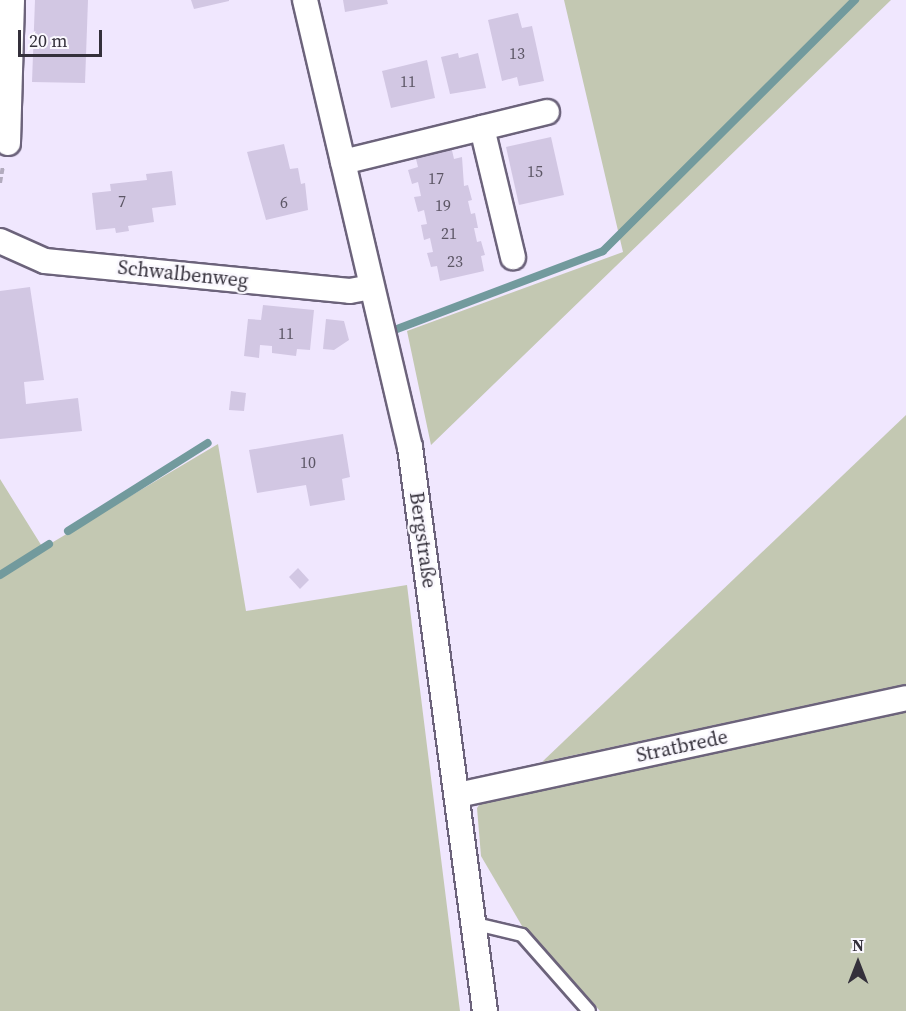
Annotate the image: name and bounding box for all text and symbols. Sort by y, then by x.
scale bar [21,18,105,56]
text: 20 m [29,28,67,53]
house number: 13 [509,43,525,63]
house number: 11 [400,71,416,91]
house number: 15 [527,161,543,181]
house number: 17 [428,168,444,188]
house number: 7 [118,191,126,211]
house number: 6 [280,192,288,212]
house number: 19 [435,195,451,215]
house number: 21 [441,223,457,243]
house number: 23 [447,251,463,271]
street label: Schwalbenweg [117,255,249,293]
house number: 11 [278,323,294,343]
house number: 10 [300,452,316,472]
street label: Bergstraße [404,490,442,590]
street label: Stratbrede [634,725,730,767]
north arrow [828,933,888,993]
text: N [852,934,864,956]

